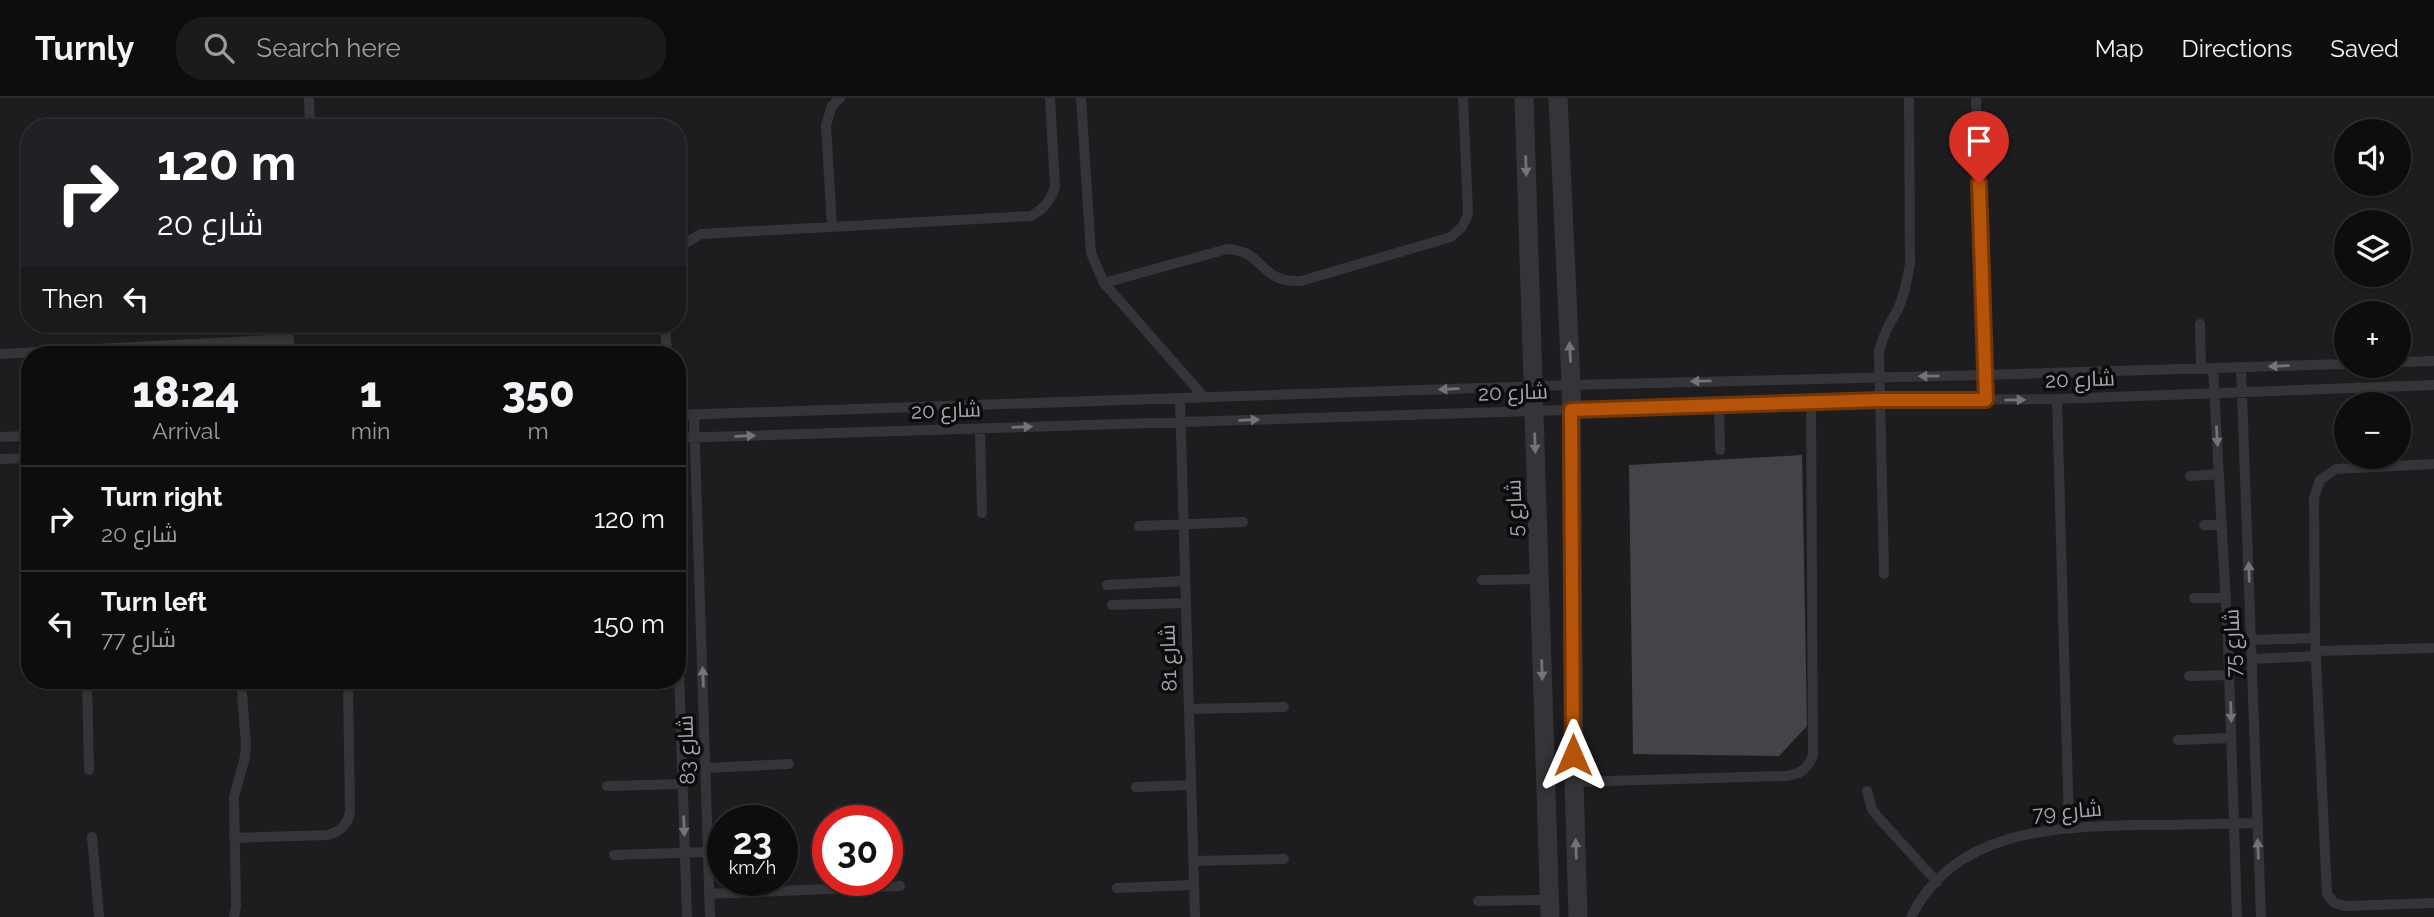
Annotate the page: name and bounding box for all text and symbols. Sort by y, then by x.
search box [176,17,666,80]
text: Turnly [35,29,134,68]
icon: search [200,29,238,67]
text: Search here [256,33,401,63]
text: Map [2095,34,2144,63]
text: Directions [2182,34,2292,63]
text: Saved [2330,34,2399,63]
pin [1949,111,2009,183]
map controls [2334,119,2411,469]
button: sound [2334,119,2411,196]
icon: arrive [1960,122,1998,160]
text: 120 m [157,134,296,191]
icon: right [42,147,133,238]
one-way arrow [1521,155,1532,177]
text: شارع 20 [157,205,263,242]
button: layers [2334,210,2411,287]
icon: left [117,280,155,318]
text: Then [42,284,103,314]
button: + [2334,301,2411,378]
one-way arrow [1564,341,1575,363]
one-way arrow [2267,360,2289,371]
street label: شارع 20 [2045,365,2115,395]
text: 18:24 [132,368,240,417]
text: 1 [360,368,382,417]
text: 350 [502,368,575,417]
one-way arrow [1917,370,1939,382]
one-way arrow [1690,376,1712,387]
street label: شارع 20 [1478,378,1548,408]
one-way arrow [1438,383,1460,394]
button: − [2334,392,2411,469]
one-way arrow [2005,394,2027,405]
street label: شارع 20 [911,396,981,426]
one-way arrow [1238,414,1260,426]
text: Arrival [152,417,220,444]
text: min [351,417,390,444]
text: m [528,417,549,444]
one-way arrow [1011,422,1033,433]
one-way arrow [2212,425,2223,447]
one-way arrow [735,430,757,441]
one-way arrow [1529,432,1541,454]
street label: شارع 5 [1501,479,1529,537]
text: Turn right [101,482,222,512]
icon: right [42,500,80,538]
text: 120 m [594,504,665,534]
text: شارع 20 [101,520,177,547]
one-way arrow [2243,561,2254,583]
text: Turn left [101,587,207,617]
icon: left [42,605,80,643]
street label: شارع 75 [2218,608,2248,678]
text: 150 m [593,609,665,639]
street label: شارع 81 [1154,624,1184,692]
text: شارع 77 [101,625,176,652]
one-way arrow [1537,659,1548,681]
one-way arrow [697,666,708,688]
one-way arrow [2225,701,2236,723]
street label: شارع 83 [672,715,702,785]
position arrow [1536,718,1610,792]
street label: شارع 79 [2031,796,2103,828]
speed limit sign: 30 [812,805,903,896]
one-way arrow [678,815,690,837]
text: 23 [733,821,772,862]
one-way arrow [1570,838,1581,860]
one-way arrow [2253,838,2264,860]
text: km/h [729,857,776,878]

